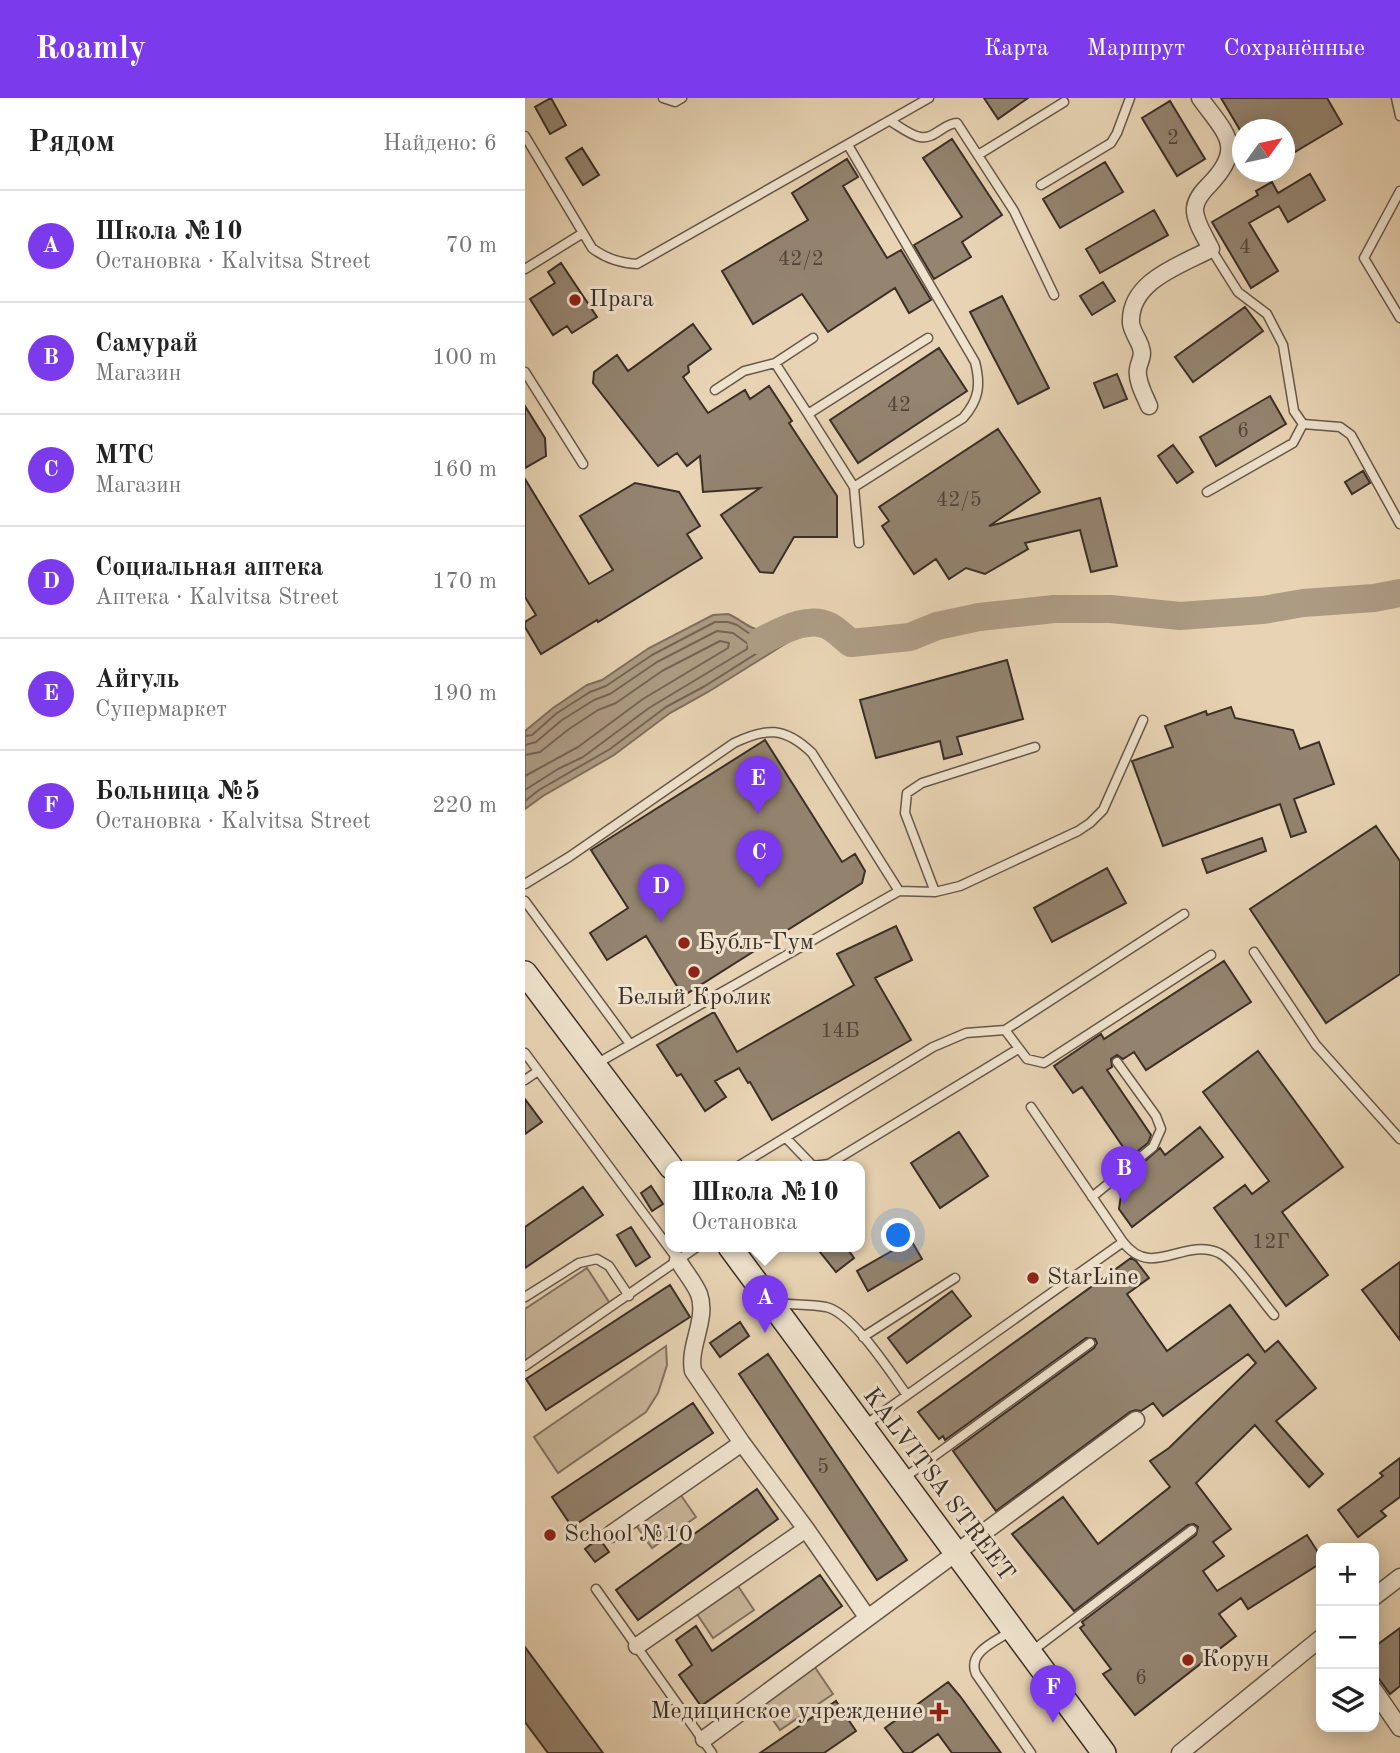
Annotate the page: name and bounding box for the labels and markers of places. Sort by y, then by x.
place label: Прага [589,288,654,312]
marker: Прага [567,292,583,308]
pin: E [735,756,781,814]
pin: C [736,830,782,888]
pin: D [638,864,684,922]
place label: Бубль-Гум [698,931,814,955]
marker: Бубль-Гум [676,935,692,951]
marker: Белый Кролик [686,964,702,980]
place label: Белый Кролик [617,986,771,1010]
pin: B [1101,1146,1147,1204]
place label: StarLine [1047,1266,1139,1290]
marker: StarLine [1025,1270,1041,1286]
pin: A [742,1275,788,1333]
place label: School №10 [564,1523,693,1547]
marker: School №10 [542,1527,558,1543]
place label: Корун [1202,1648,1269,1672]
marker: Корун [1180,1652,1196,1668]
pin: F [1030,1665,1076,1723]
place label: Медицинское учреждение [650,1700,923,1724]
marker: Медицинское учреждение [929,1702,949,1722]

